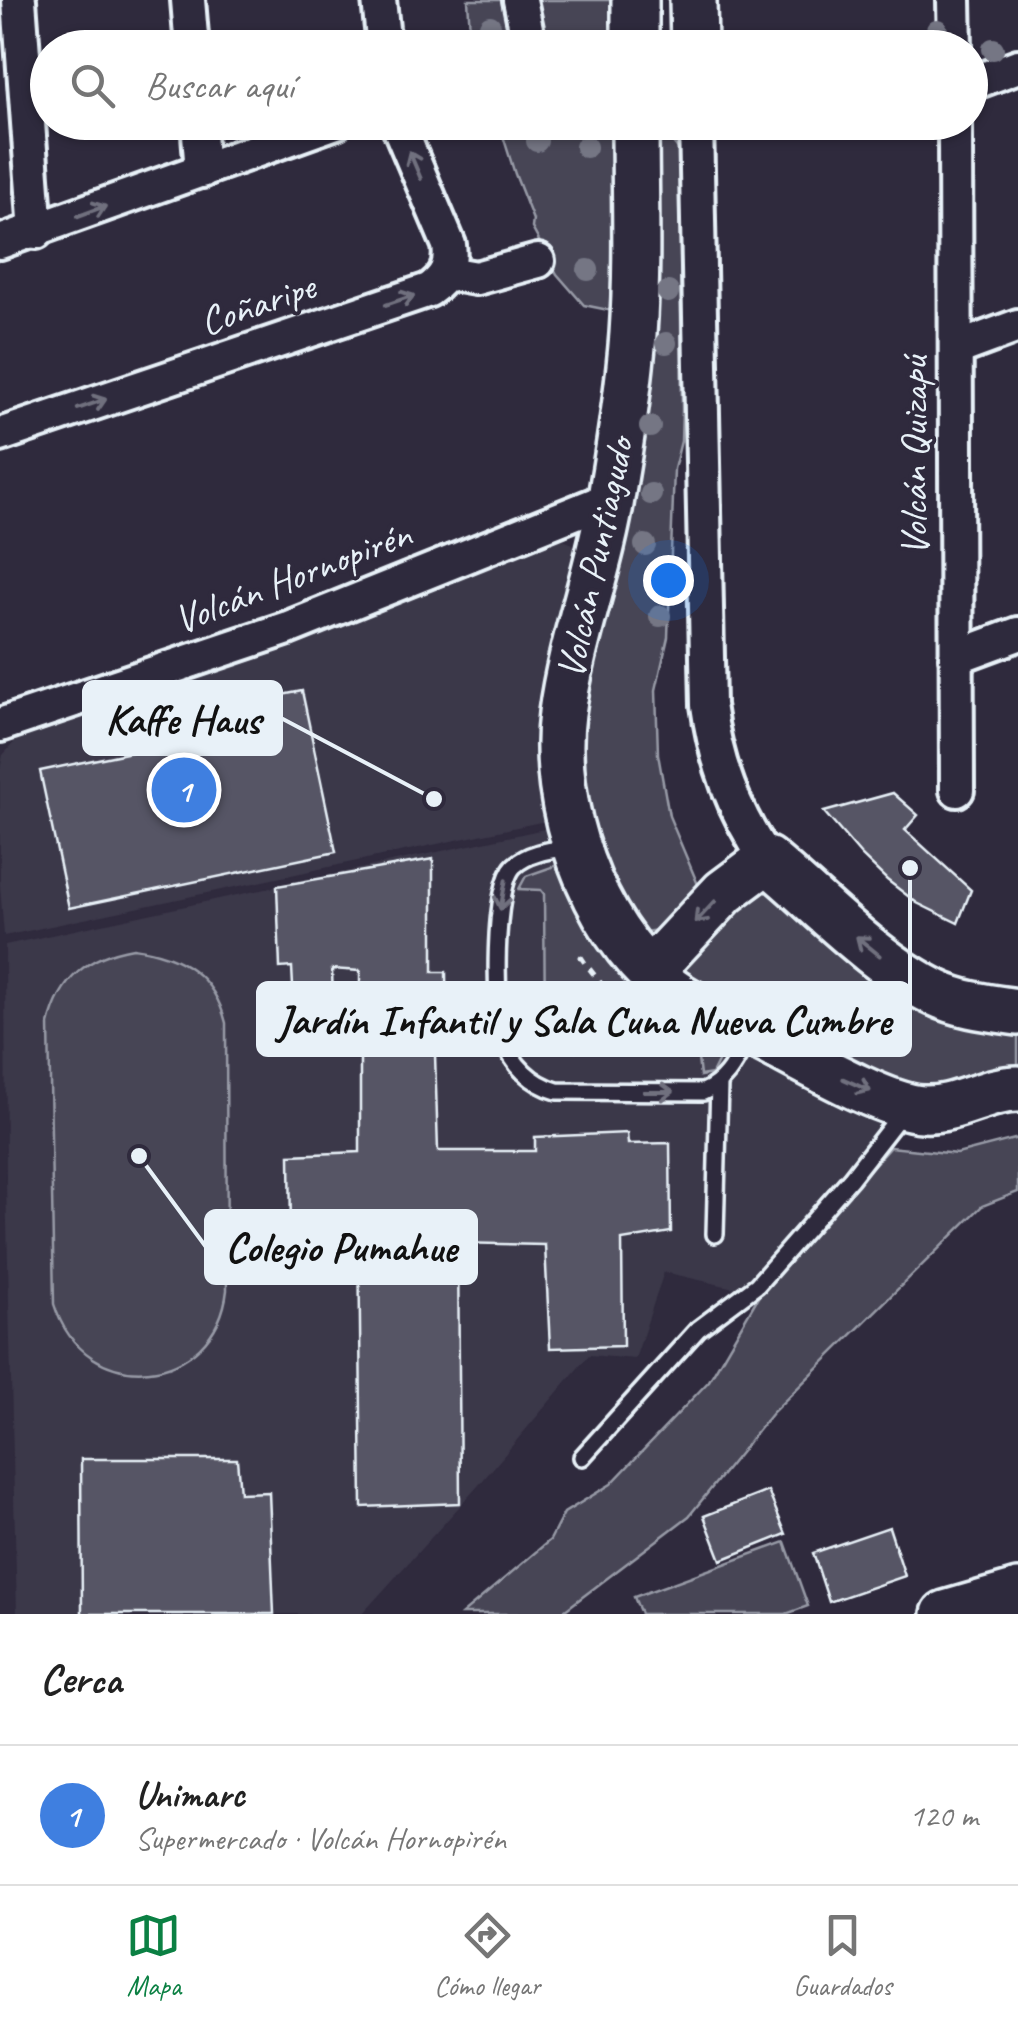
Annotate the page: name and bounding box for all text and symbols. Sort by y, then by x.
search box [30,30,988,140]
icon: search [65,58,120,113]
text: Buscar aquí [145,62,294,109]
one-way arrow [405,150,423,180]
one-way arrow [76,201,107,219]
street label: Coñaripe [193,260,324,347]
one-way arrow [384,289,416,307]
street label: Volcán Quizapú [889,353,939,556]
one-way arrow [76,394,108,412]
street label: Volcán Puntiagudo [545,430,646,683]
street label: Volcán Hornopirén [167,509,419,645]
your location [643,555,694,606]
callout: Kaffe Haus [84,682,281,754]
text: Kaffe Haus [105,693,265,746]
pin: 1 [152,752,216,828]
one-way arrow [492,878,511,910]
one-way arrow [693,900,717,924]
one-way arrow [855,936,882,957]
callout: Jardín Infantil y Sala Cuna Nueva Cumbre [258,983,910,1055]
text: Jardín Infantil y Sala Cuna Nueva Cumbre [274,994,894,1047]
one-way arrow [841,1077,871,1096]
one-way arrow [642,1082,675,1102]
callout: Colegio Pumahue [206,1211,476,1283]
text: Colegio Pumahue [225,1221,460,1274]
text: Cerca [40,1653,122,1706]
text: Unimarc [135,1771,245,1818]
text: 1 [65,1795,80,1836]
text: 120 m [909,1795,978,1836]
text: Supermercado · Volcán Hornopirén [135,1818,506,1859]
tab: Mapa [126,1908,181,2003]
tab: Cómo llegar [434,1908,540,2003]
tab: Guardados [793,1908,892,2003]

